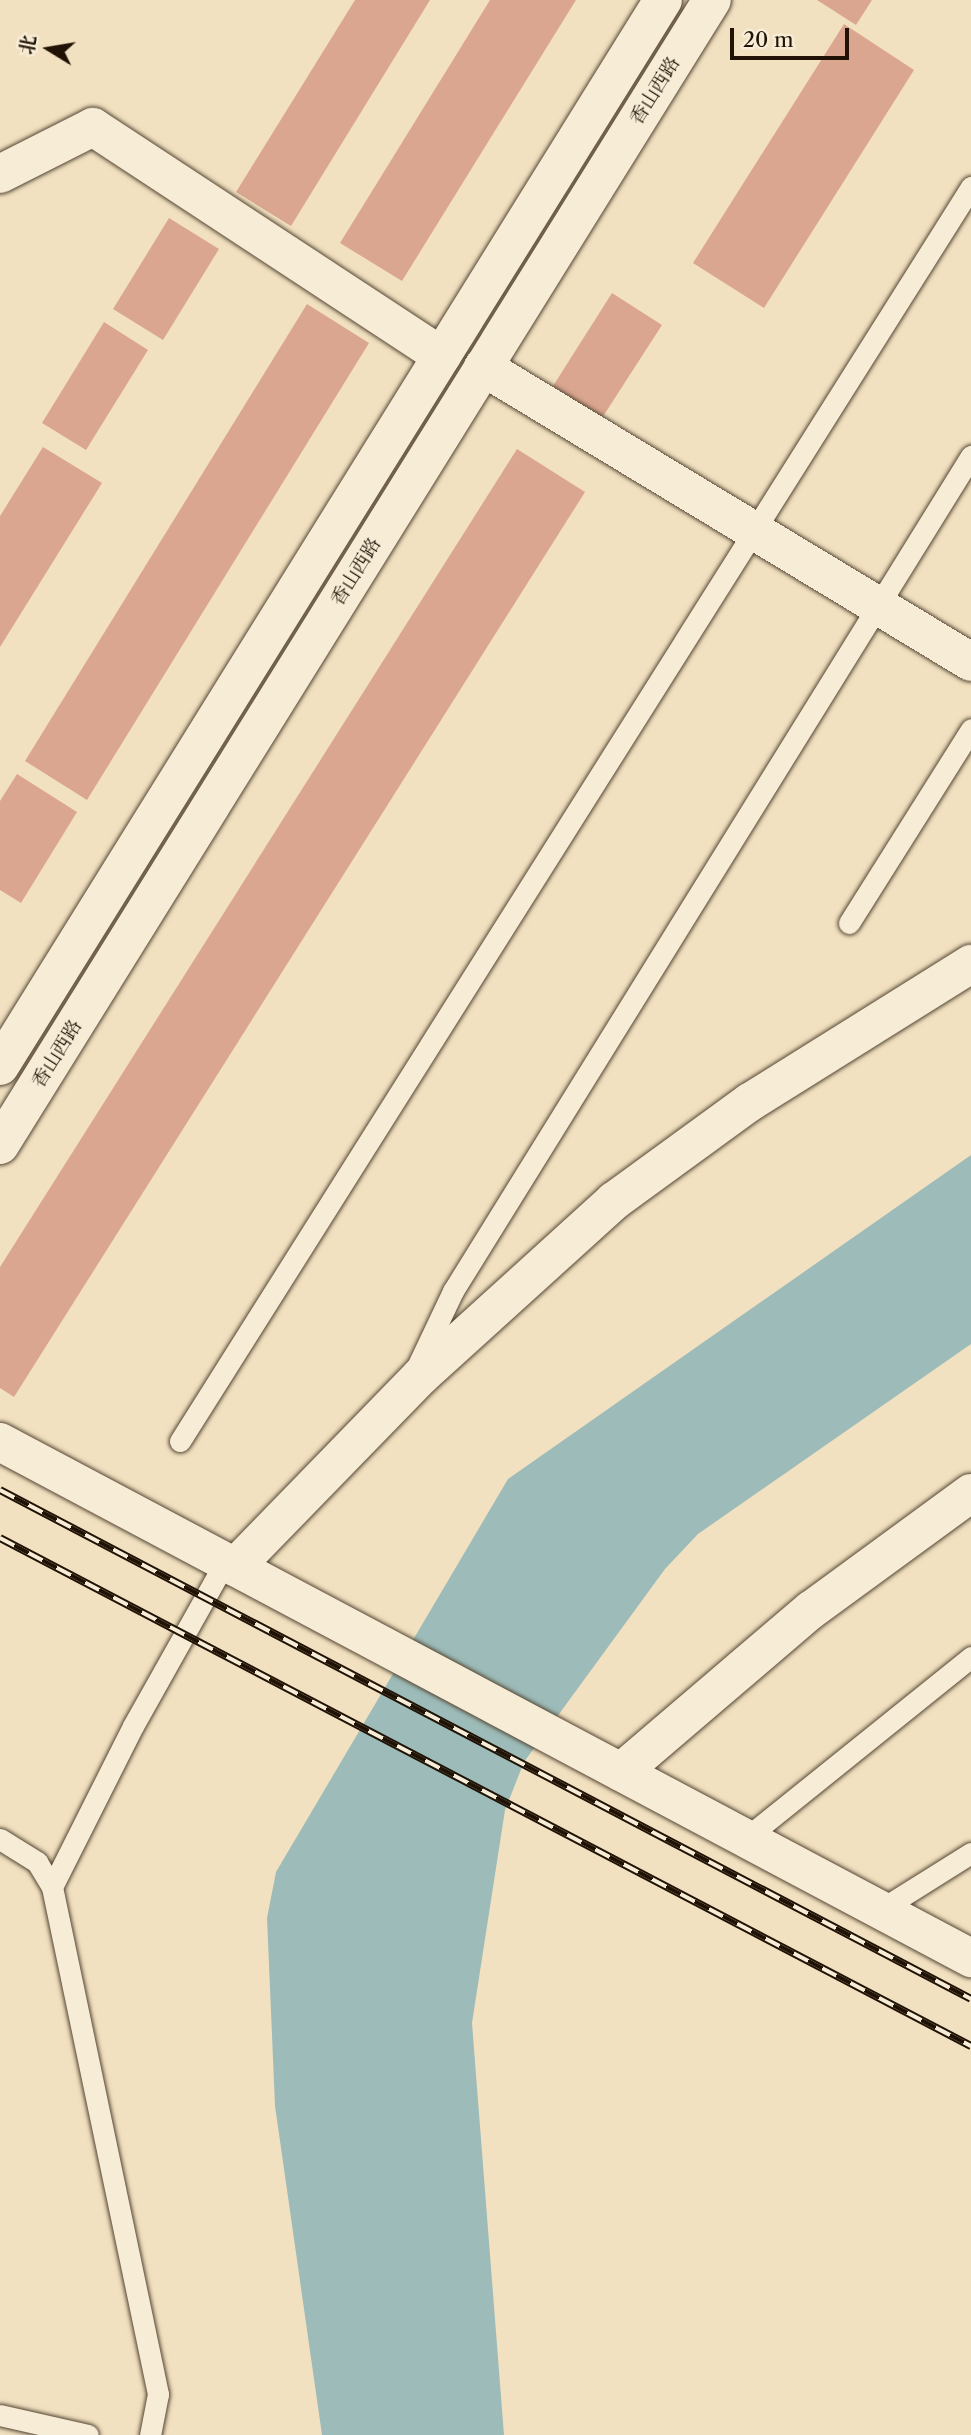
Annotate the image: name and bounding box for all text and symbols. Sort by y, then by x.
north arrow [14,14,84,84]
scale bar [733,14,852,58]
text: 20 m [743,27,794,52]
text: 北 [15,33,41,56]
street label: 香山西路 [625,53,685,129]
street label: 香山西路 [326,534,386,610]
street label: 香山西路 [27,1016,87,1092]

